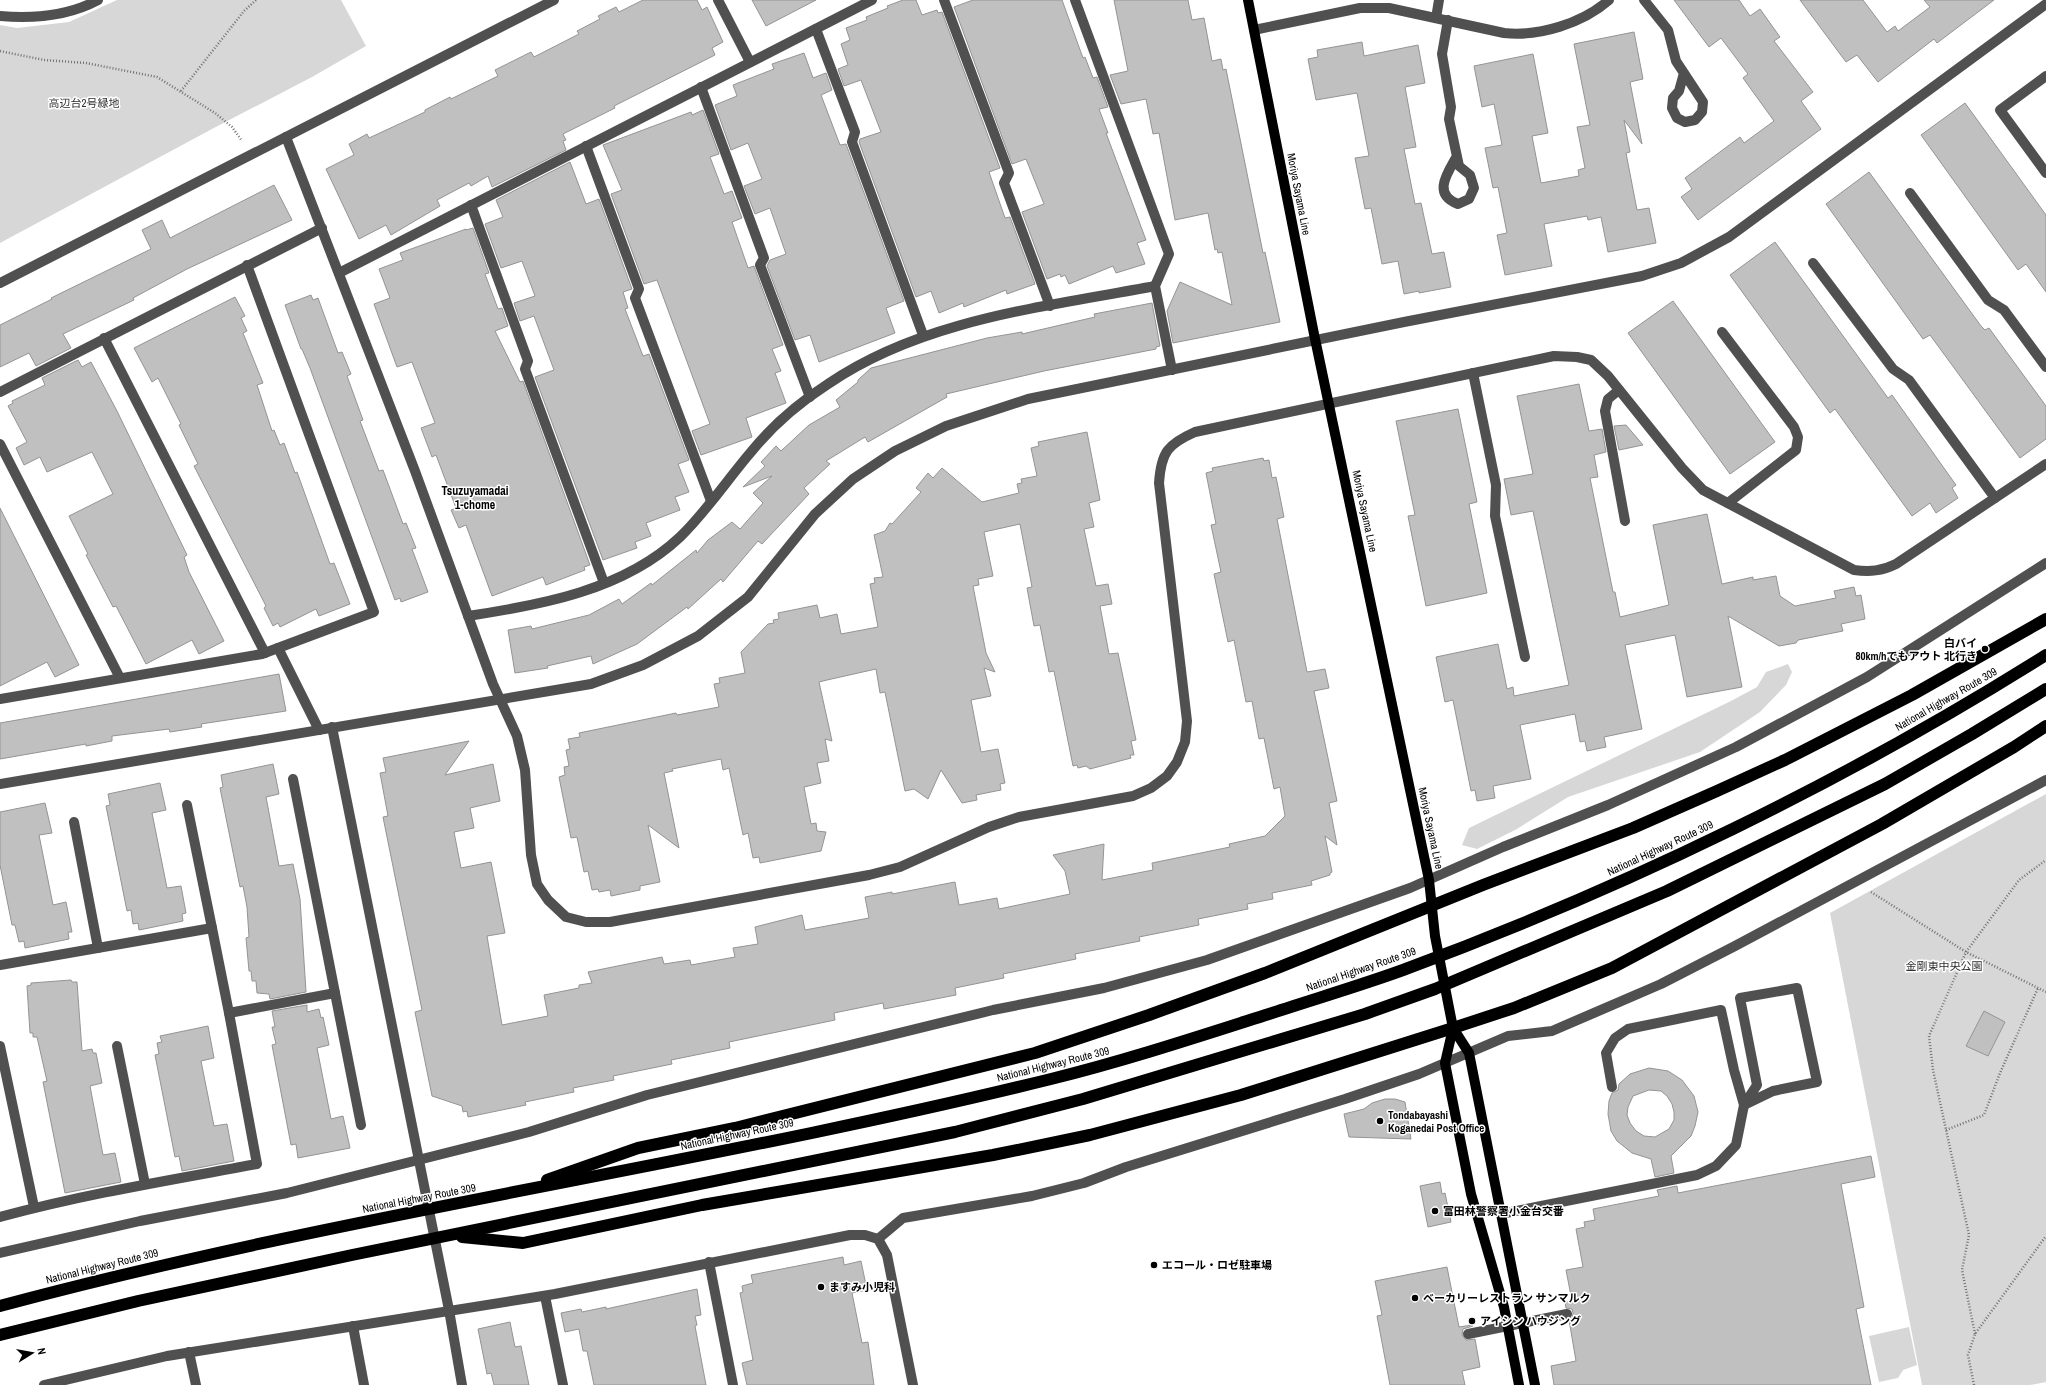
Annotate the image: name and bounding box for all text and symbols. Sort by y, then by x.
park label: 高辺台2号緑地 [48,96,120,110]
street label: Moriya Sayama Line [1284,152,1314,236]
street label: Moriya Sayama Line [1350,469,1380,553]
district label: Tsuzuyamadai 1-chome [441,483,509,513]
place label: 白バイ 80km/hでもアウト 北行き [1855,636,1977,663]
marker: 白バイ 80km/hでもアウト 北行き [1980,644,1990,654]
street label: National Highway Route 309 [1893,664,1999,734]
street label: Moriya Sayama Line [1416,786,1446,870]
street label: National Highway Route 309 [1605,817,1715,879]
street label: National Highway Route 309 [1304,944,1418,994]
park label: 金剛東中央公園 [1906,959,1983,973]
street label: National Highway Route 309 [995,1043,1111,1085]
place label: Tondabayashi Koganedai Post Office [1388,1108,1484,1135]
street label: National Highway Route 309 [679,1115,795,1153]
marker: Tondabayashi Koganedai Post Office [1375,1116,1385,1126]
street label: National Highway Route 309 [361,1180,477,1216]
place label: 富田林警察署小金台交番 [1443,1204,1564,1218]
marker: 富田林警察署小金台交番 [1430,1206,1440,1216]
street label: National Highway Route 309 [44,1245,160,1287]
place label: エコール・ロゼ駐車場 [1162,1258,1272,1272]
marker: エコール・ロゼ駐車場 [1149,1260,1159,1270]
place label: ますみ小児科 [829,1280,895,1294]
marker: ますみ小児科 [816,1282,826,1292]
place label: ベーカリーレストラン サンマルク [1423,1291,1591,1305]
marker: ベーカリーレストラン サンマルク [1410,1293,1420,1303]
place label: アイシン ハウジング [1480,1314,1581,1328]
marker: アイシン ハウジング [1467,1316,1477,1326]
north arrow [12,1333,52,1373]
text: N [34,1347,49,1356]

